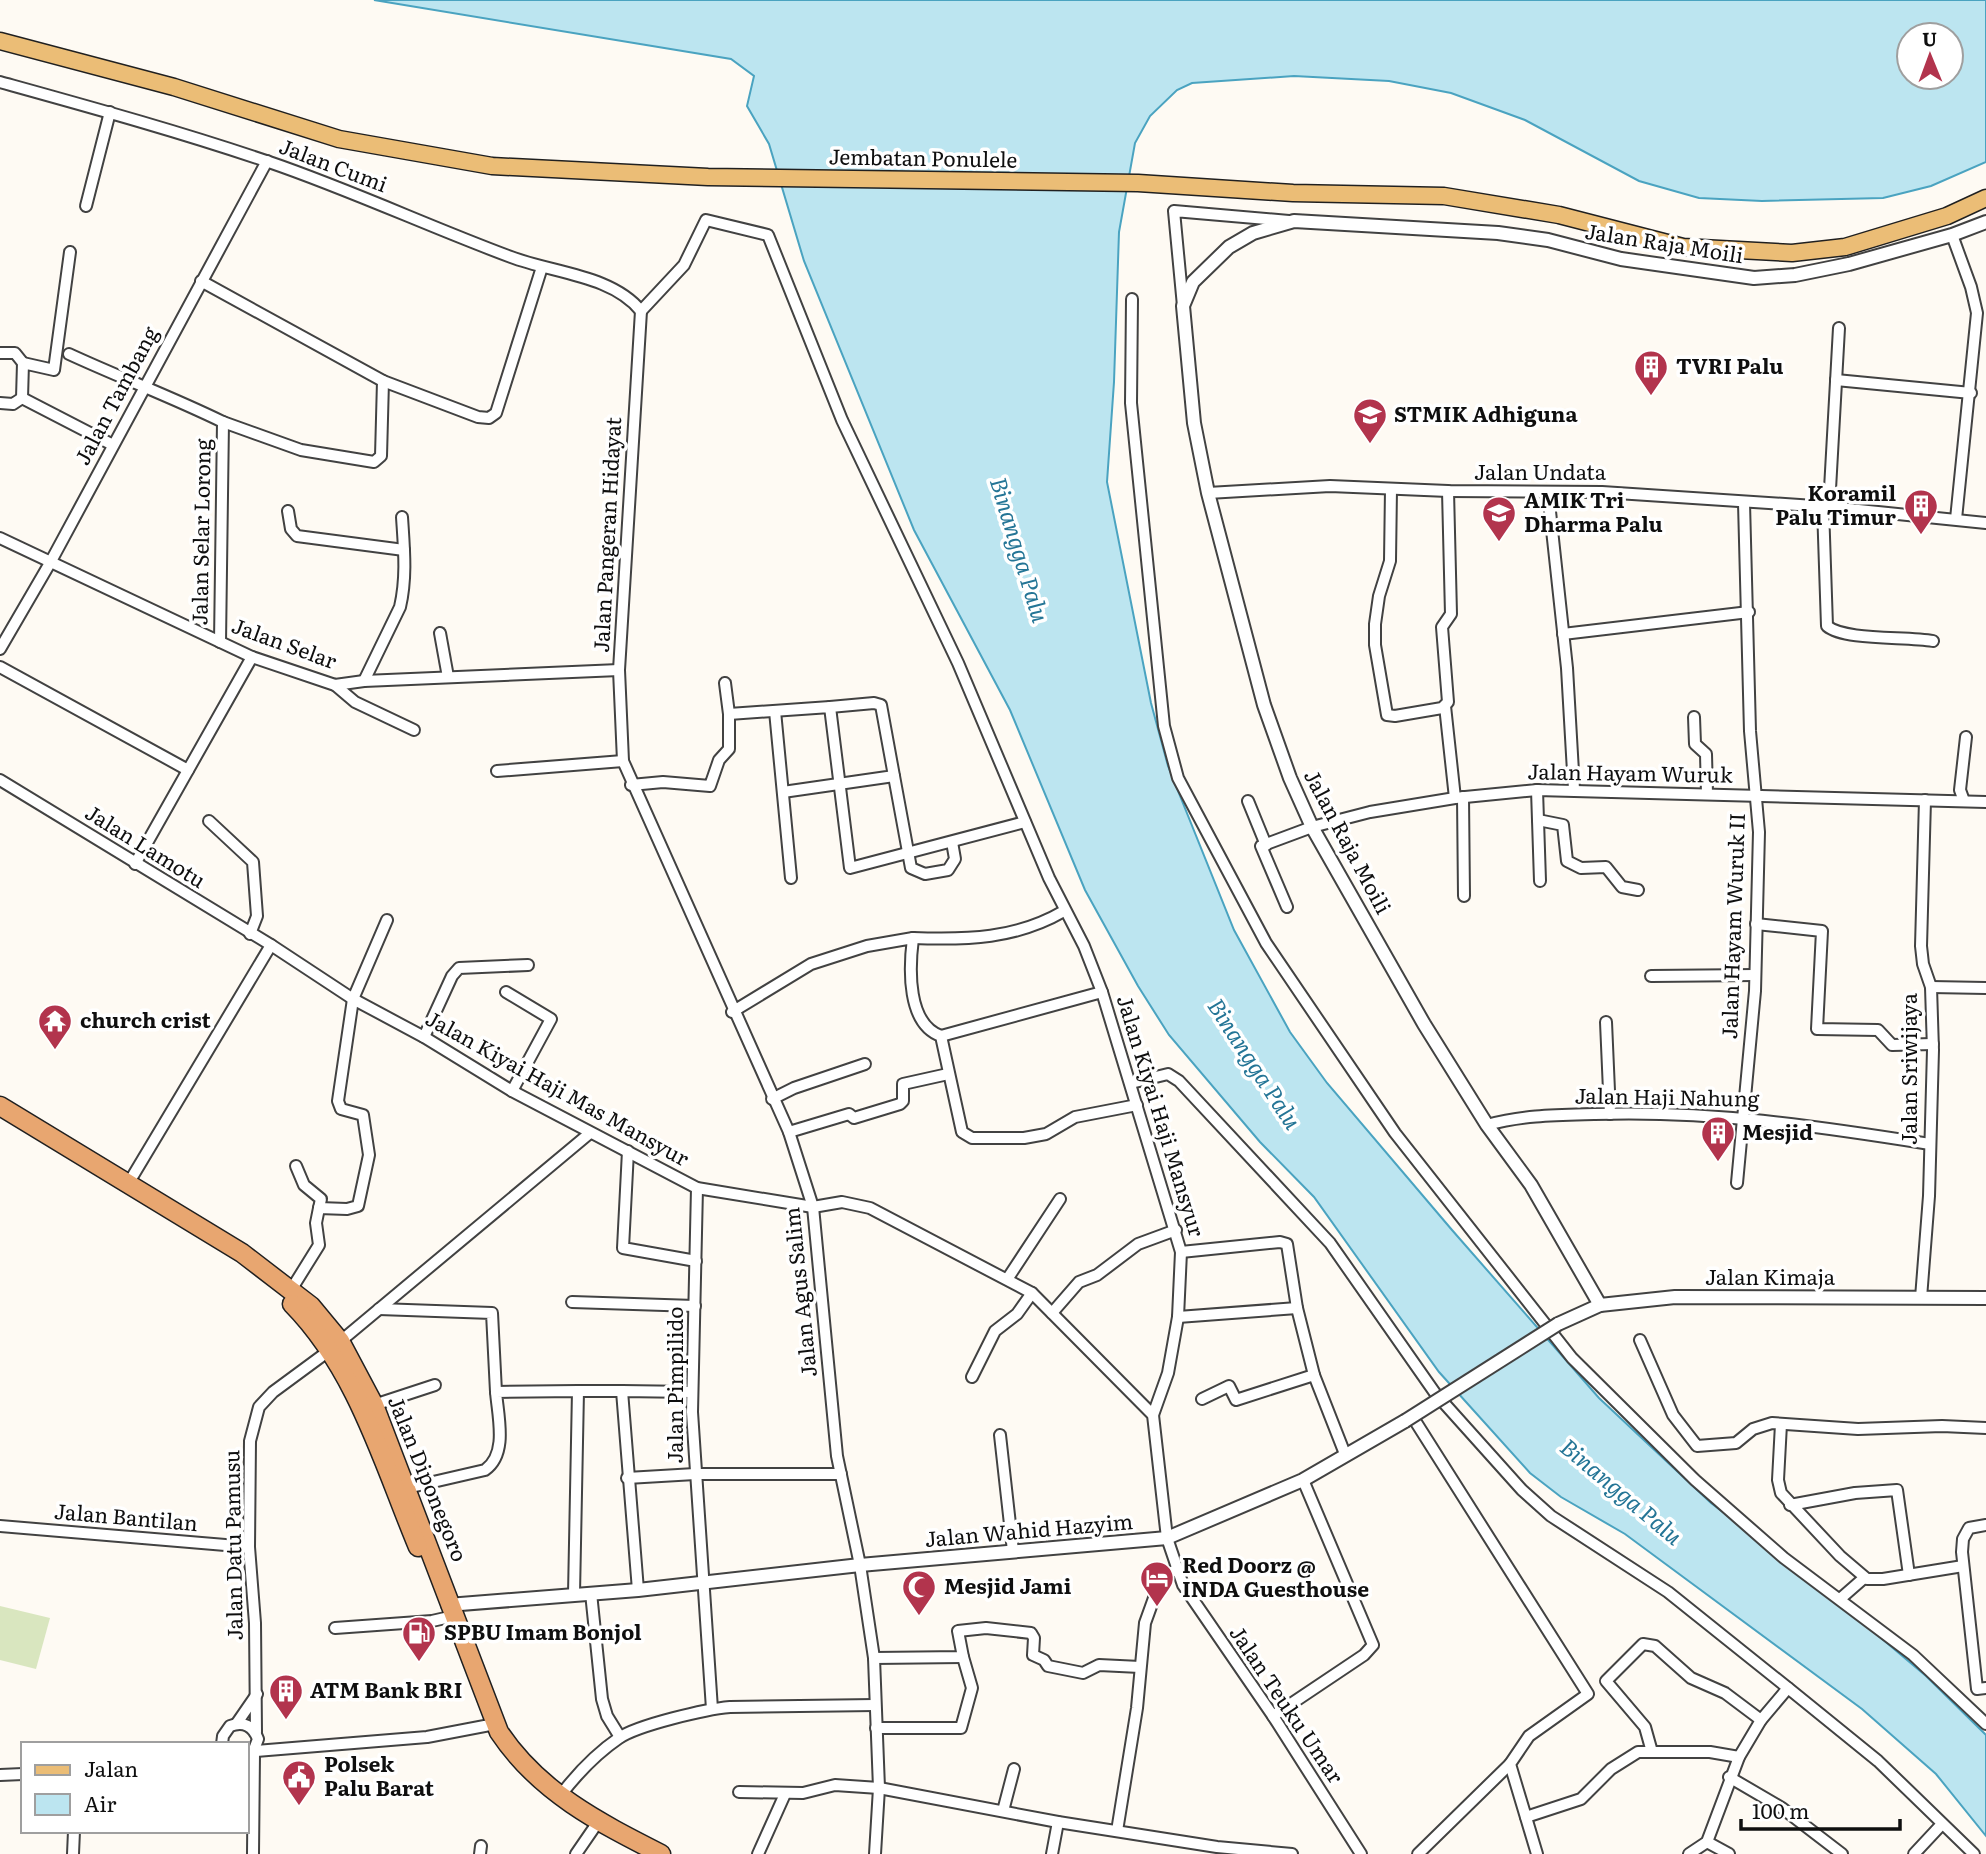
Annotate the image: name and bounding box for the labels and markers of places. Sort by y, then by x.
building icon: TVRI Palu [1632,348,1670,397]
place label: TVRI Palu [1676,349,1784,380]
school or university icon: STMIK Adhiguna [1351,396,1389,445]
place label: STMIK Adhiguna [1394,397,1578,428]
place label: Koramil Palu Timur [1775,476,1897,531]
place label: AMIK Tri Dharma Palu [1524,483,1663,538]
building icon: Koramil Palu Timur [1902,487,1940,536]
school or university icon: AMIK Tri Dharma Palu [1480,494,1518,543]
temple icon: church crist [36,1002,74,1051]
place label: church crist [80,1003,212,1034]
building icon: Mesjid [1699,1114,1737,1163]
place label: Mesjid [1742,1115,1813,1146]
place label: Red Doorz @ INDA Guesthouse [1182,1548,1369,1603]
hotel icon: Red Doorz @ INDA Guesthouse [1138,1559,1176,1608]
mosque icon: Mesjid Jami [900,1568,938,1617]
place label: Mesjid Jami [944,1569,1072,1600]
fuel station icon: SPBU Imam Bonjol [400,1614,438,1663]
place label: SPBU Imam Bonjol [444,1615,642,1646]
building icon: ATM Bank BRI [267,1672,305,1721]
place label: ATM Bank BRI [310,1673,462,1704]
place label: Polsek Palu Barat [324,1747,435,1802]
public building icon: Polsek Palu Barat [280,1758,318,1807]

